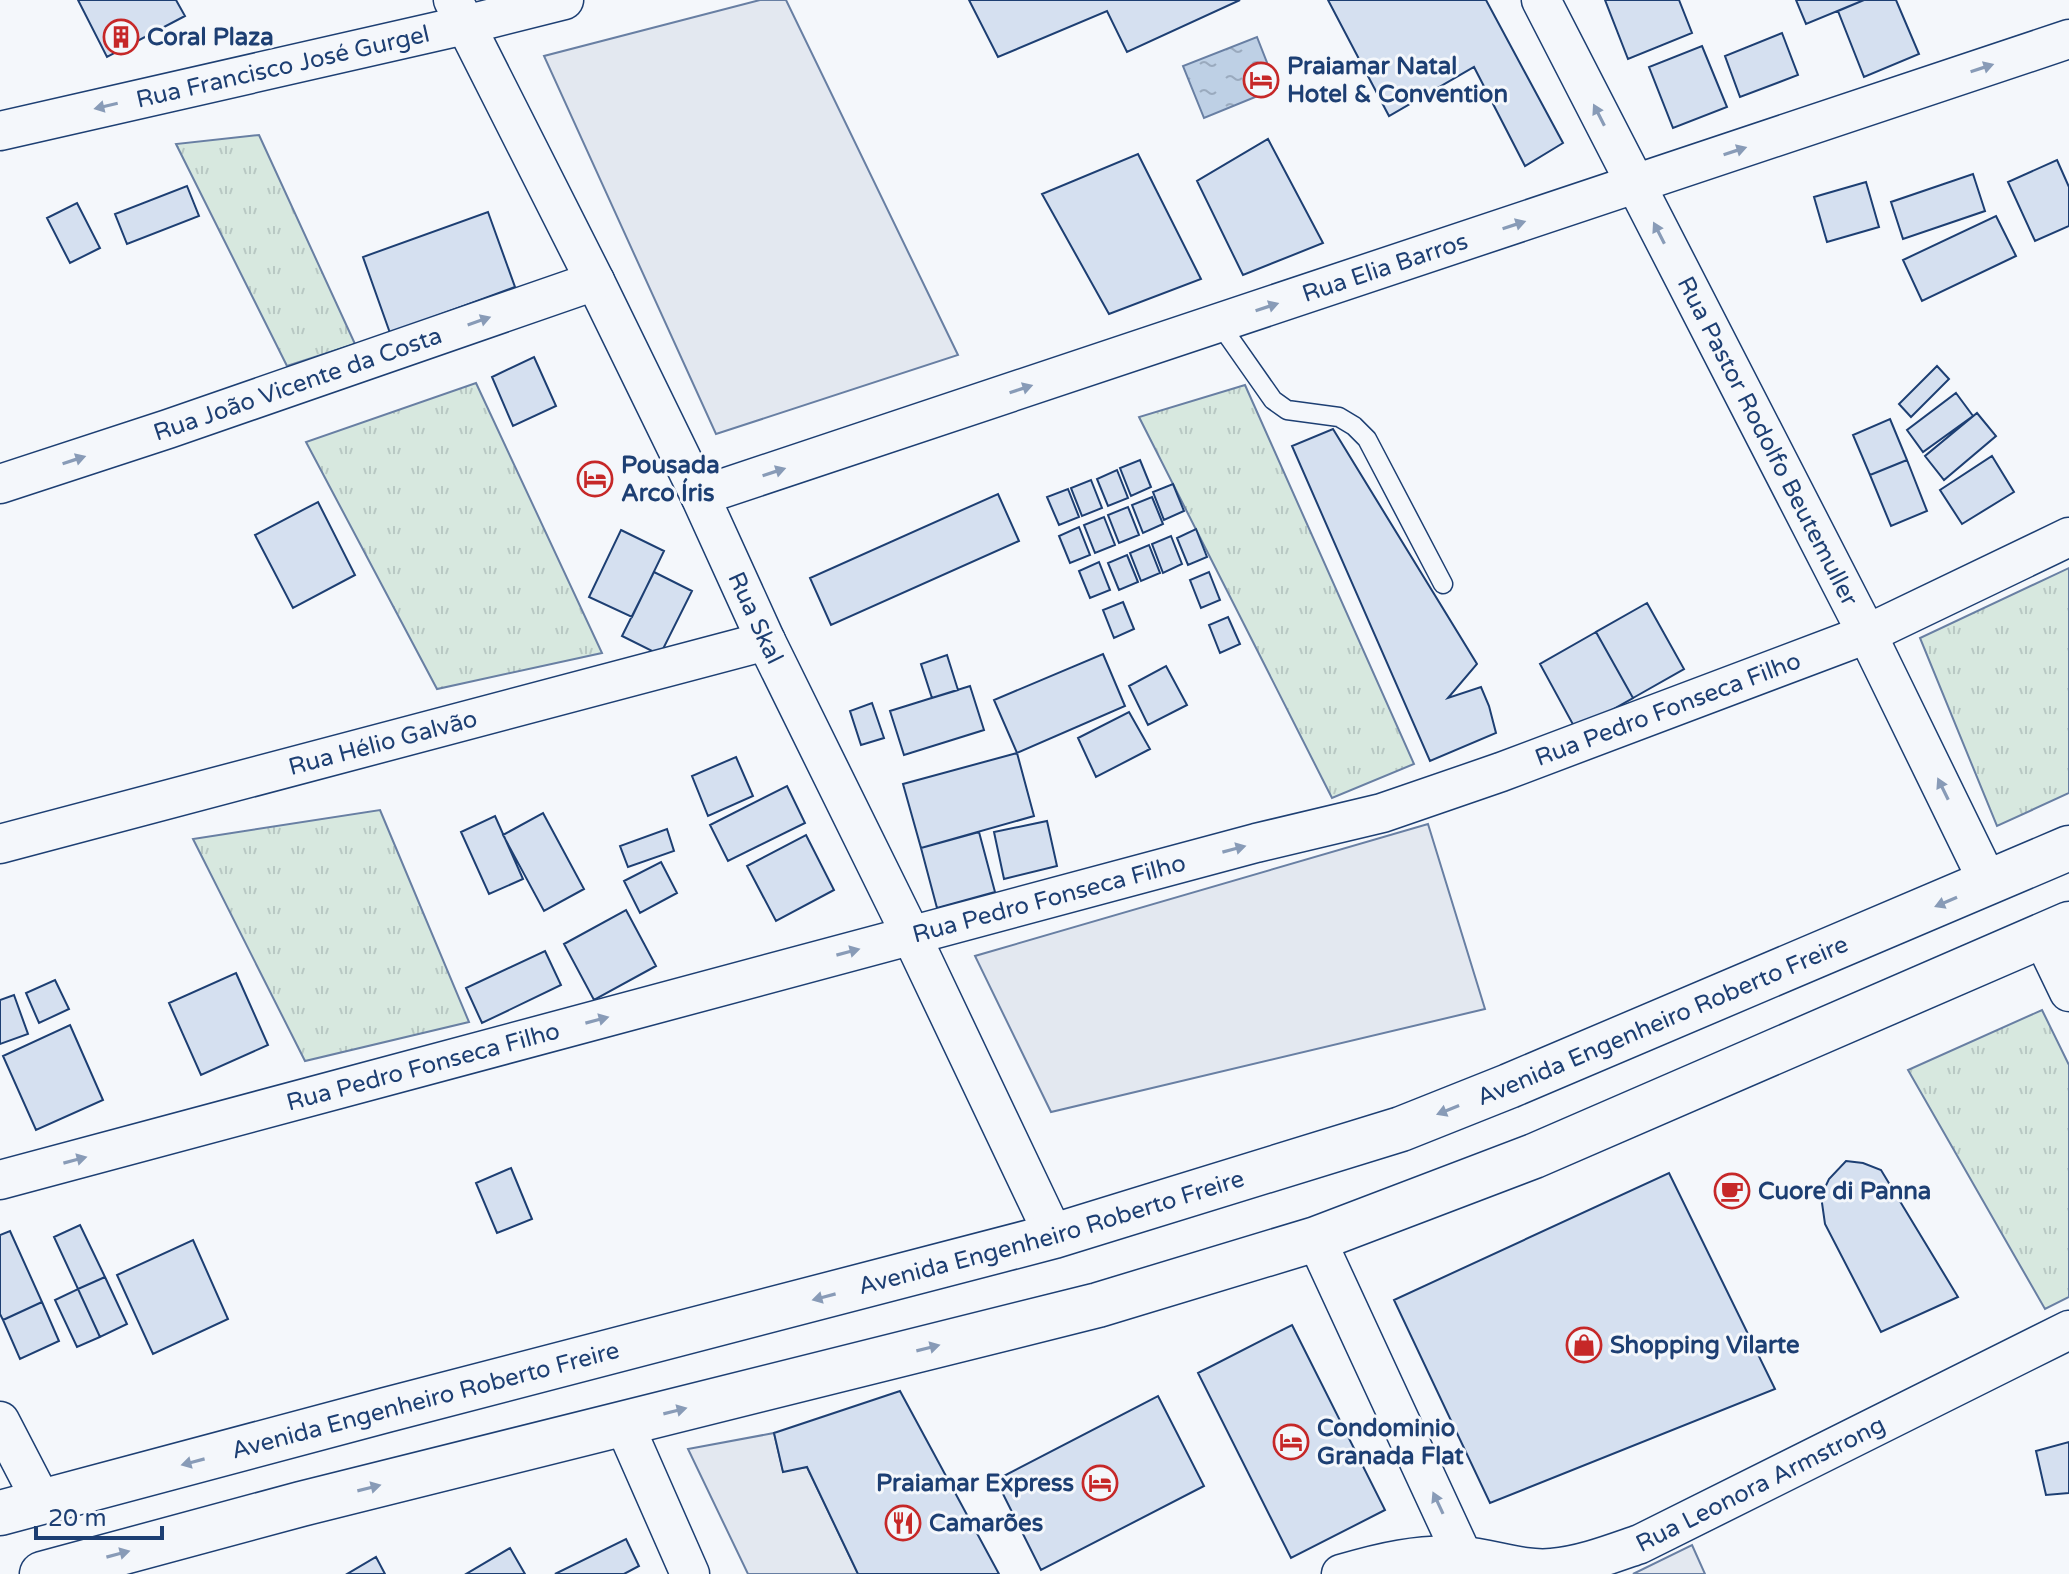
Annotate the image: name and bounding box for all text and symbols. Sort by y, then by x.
building icon: Coral Plaza [102,18,140,56]
street label: Rua Francisco José Gurgel [133,20,432,115]
place label: Coral Plaza [147,23,274,52]
place label: Praiamar Natal Hotel & Convention [1287,52,1508,109]
hotel icon: Praiamar Natal Hotel & Convention [1242,61,1280,99]
one-way arrow [1970,62,1994,74]
one-way arrow [94,100,119,113]
one-way arrow [1592,103,1606,126]
one-way arrow [1723,144,1747,156]
one-way arrow [1502,218,1526,230]
one-way arrow [1653,221,1666,244]
street label: Rua Elia Barros [1298,227,1472,309]
street label: Rua Pastor Rodolfo Beutemuller [1671,272,1864,612]
one-way arrow [1256,300,1280,312]
one-way arrow [467,315,491,327]
street label: Rua João Vicente da Costa [150,321,446,448]
one-way arrow [1009,383,1033,395]
place label: Pousada Arco Íris [621,451,720,508]
one-way arrow [62,453,86,465]
hotel icon: Pousada Arco Íris [576,460,614,498]
one-way arrow [763,465,787,477]
street label: Rua Skal [721,567,789,669]
street label: Rua Pedro Fonseca Filho [1531,646,1805,773]
street label: Rua Hélio Galvão [285,704,480,782]
one-way arrow [1936,777,1949,800]
one-way arrow [1222,842,1247,854]
street label: Rua Pedro Fonseca Filho [909,849,1189,950]
one-way arrow [1934,896,1958,909]
street label: Avenida Engenheiro Roberto Freire [1473,930,1853,1112]
one-way arrow [836,945,860,958]
one-way arrow [584,1013,609,1025]
street label: Rua Pedro Fonseca Filho [283,1016,563,1117]
one-way arrow [1436,1104,1460,1117]
one-way arrow [64,1153,88,1166]
street label: Avenida Engenheiro Roberto Freire [855,1164,1248,1301]
cafe icon: Cuore di Panna [1713,1172,1751,1210]
place label: Cuore di Panna [1758,1177,1931,1206]
one-way arrow [811,1291,836,1303]
shop icon: Shopping Vilarte [1565,1326,1603,1364]
place label: Shopping Vilarte [1610,1331,1800,1360]
street label: Avenida Engenheiro Roberto Freire [228,1336,623,1466]
one-way arrow [915,1341,940,1353]
one-way arrow [663,1404,688,1416]
street label: Rua Leonora Armstrong [1631,1410,1890,1559]
place label: Condominio Granada Flat [1317,1414,1464,1471]
hotel icon: Condominio Granada Flat [1272,1423,1310,1461]
one-way arrow [180,1456,205,1468]
hotel icon: Praiamar Express [1081,1464,1119,1502]
place label: Praiamar Express [876,1469,1074,1498]
one-way arrow [357,1481,382,1493]
scale bar [36,1490,162,1540]
one-way arrow [1431,1492,1445,1515]
text: 20 m [48,1504,106,1533]
restaurant icon: Camarões [884,1504,922,1542]
place label: Camarões [929,1509,1043,1538]
one-way arrow [106,1547,130,1560]

